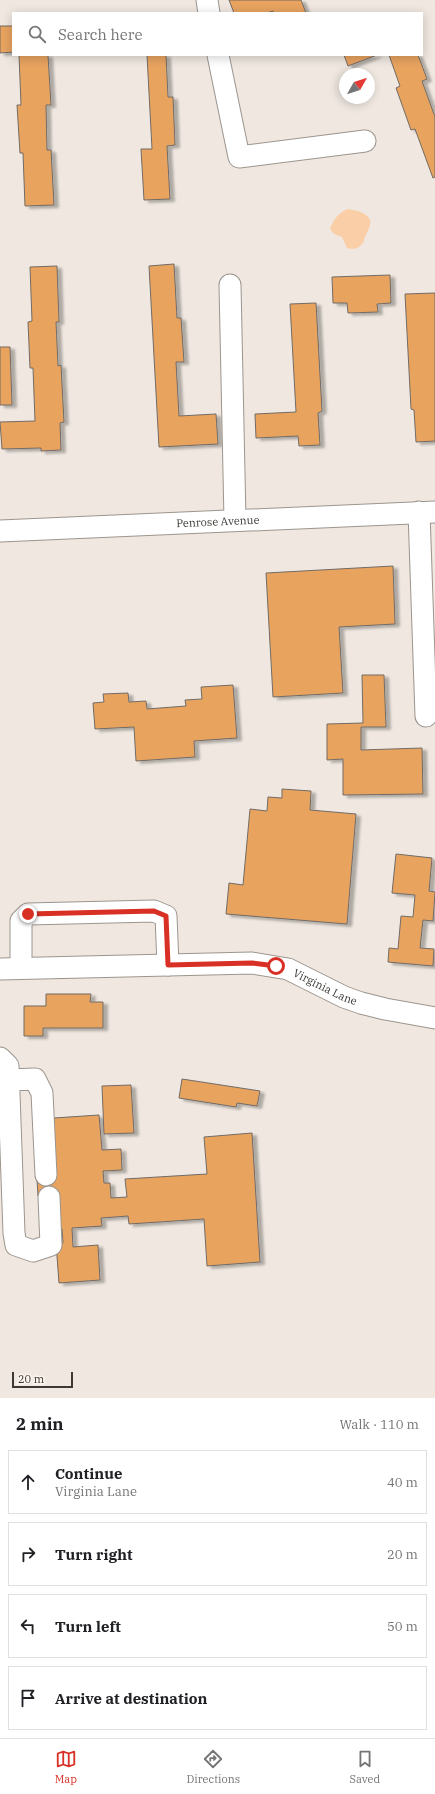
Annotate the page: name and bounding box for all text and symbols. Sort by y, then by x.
search box [12,12,423,56]
icon: search [26,23,48,45]
text: Search here [58,25,143,44]
north arrow [339,68,375,104]
street label: Penrose Avenue [176,513,260,530]
route end [19,905,37,923]
route start [267,957,285,975]
street label: Virginia Lane [291,966,359,1008]
scale bar [12,1370,73,1389]
text: 20 m [18,1372,44,1386]
text: 2 min [16,1413,64,1435]
text: Walk · 110 m [340,1416,419,1433]
text: Continue [55,1464,122,1483]
icon: ahead [17,1471,39,1493]
text: 40 m [387,1474,418,1491]
text: Virginia Lane [55,1483,137,1500]
icon: right [17,1543,39,1565]
text: Turn right [55,1545,133,1564]
text: 20 m [387,1546,418,1563]
icon: left [17,1615,39,1637]
text: Turn left [55,1617,121,1636]
text: 50 m [387,1618,418,1635]
icon: arrive [17,1687,39,1709]
text: Arrive at destination [55,1689,207,1708]
tab: Map [55,1748,77,1786]
tab: Directions [186,1748,240,1786]
tab: Saved [349,1748,380,1786]

